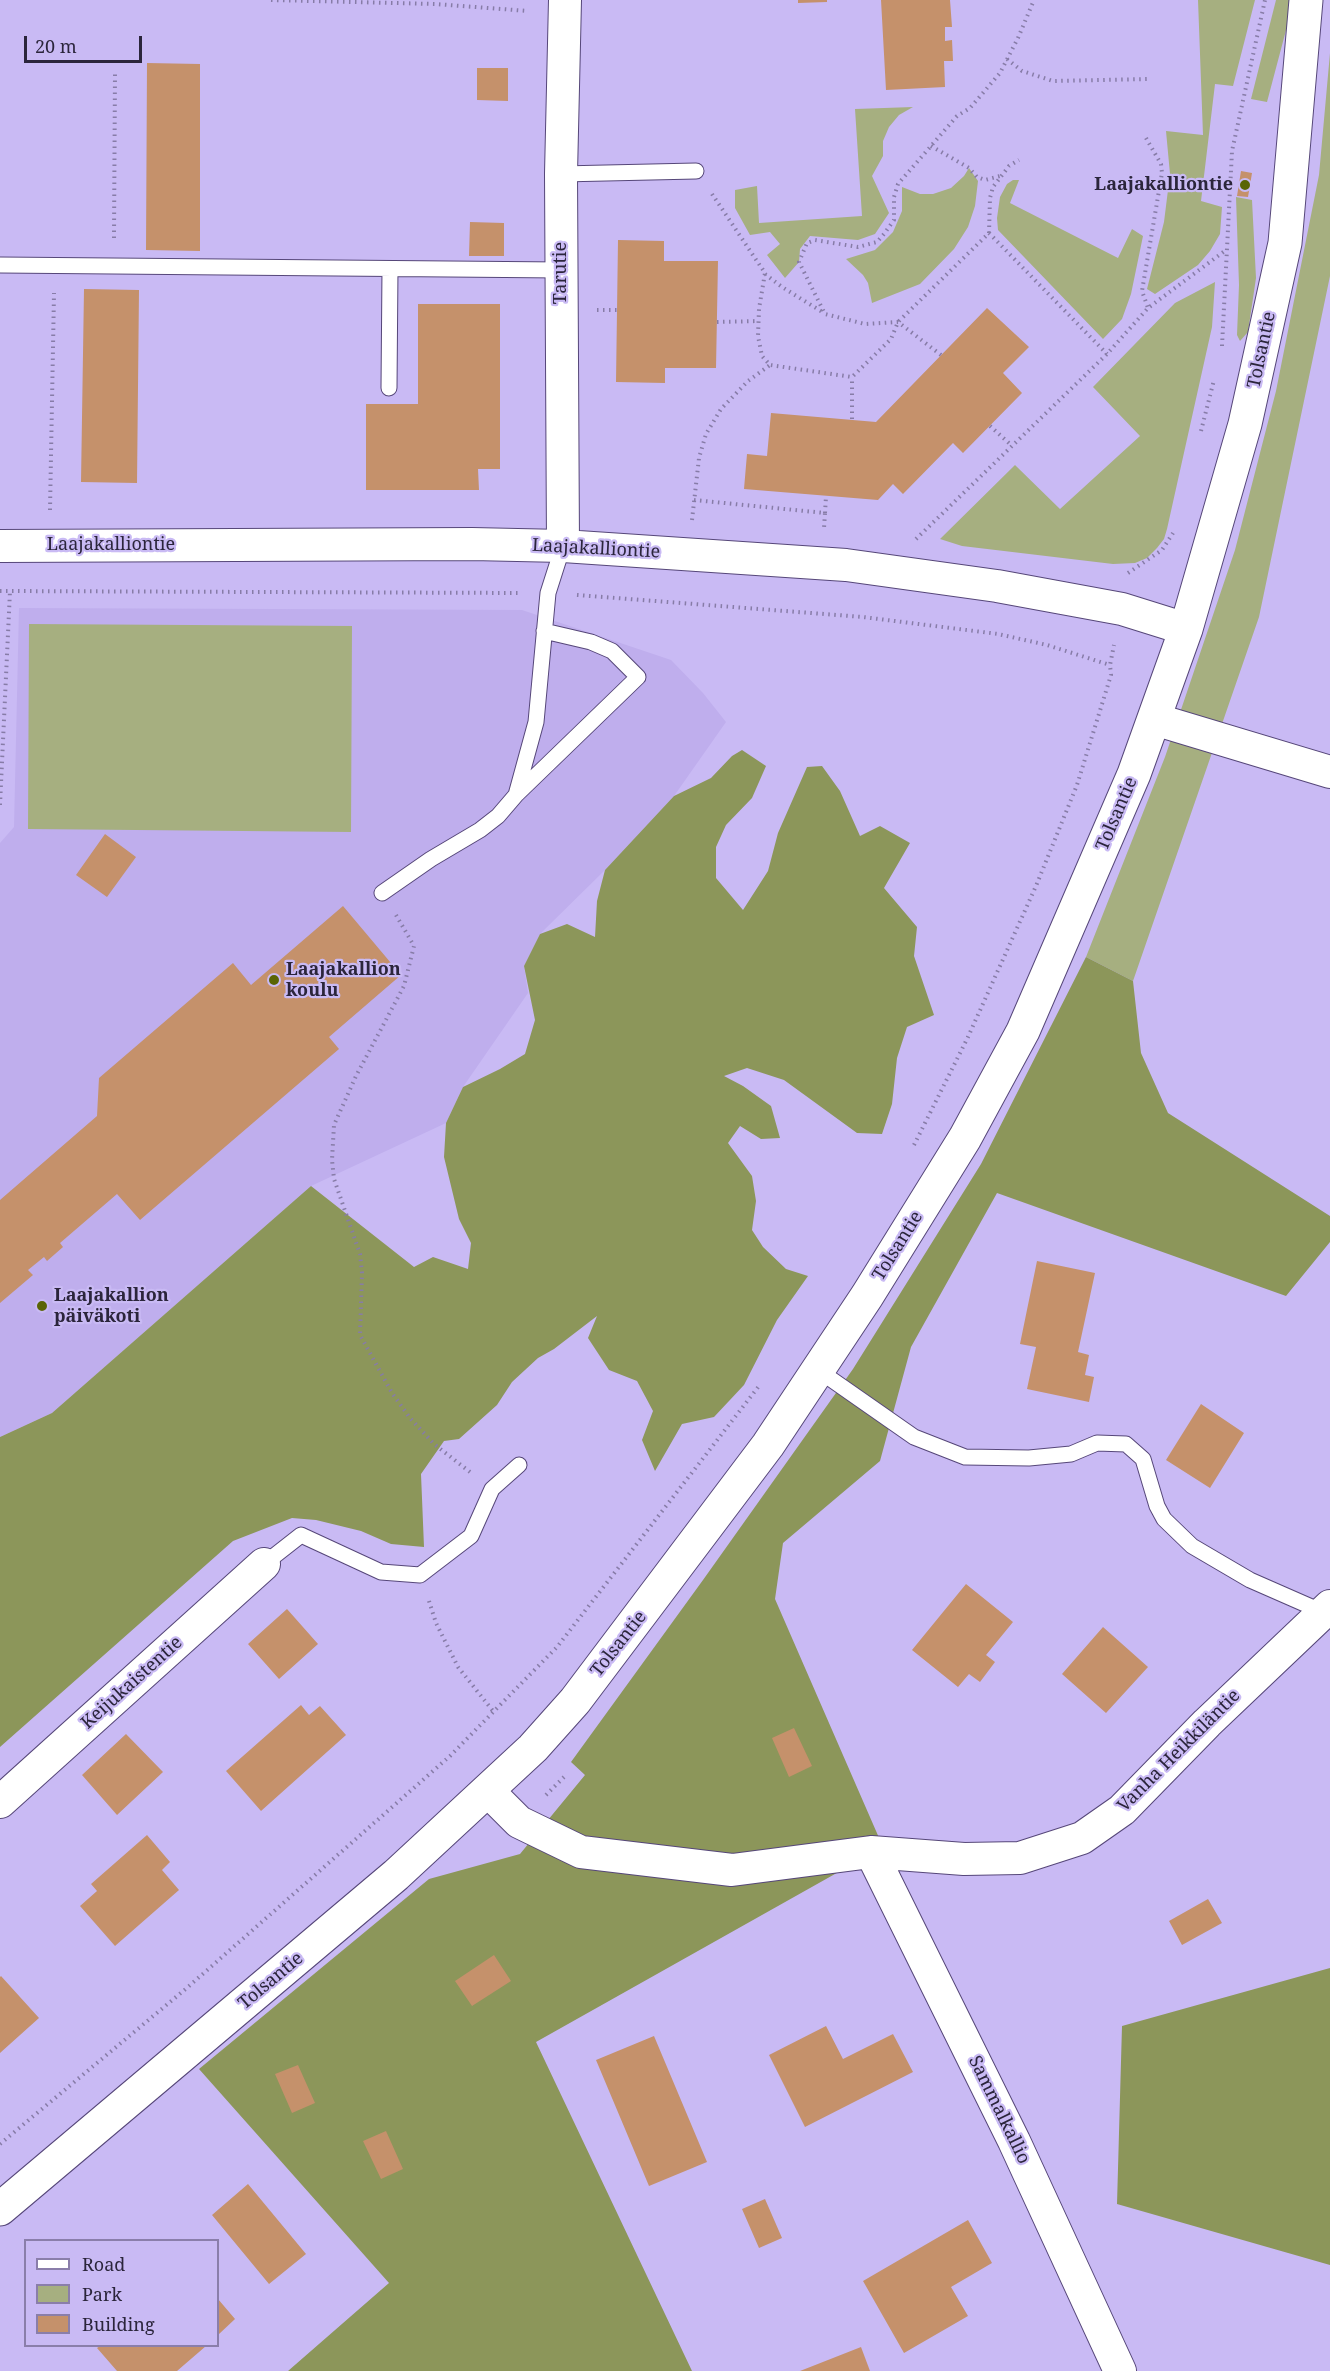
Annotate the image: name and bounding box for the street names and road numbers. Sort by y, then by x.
street label: Tarutie [550,242,572,304]
street label: Tolsantie [1243,310,1281,390]
street label: Laajakalliontie [47,534,175,556]
street label: Laajakalliontie [531,535,661,563]
street label: Tolsantie [1092,774,1142,854]
street label: Tolsantie [868,1207,928,1285]
street label: Tolsantie [587,1607,651,1681]
street label: Keijukaistentie [77,1632,187,1734]
street label: Vanha Heikkiläntie [1113,1685,1245,1817]
street label: Tolsantie [234,1948,308,2014]
street label: Sammalkallio [964,2052,1034,2168]

